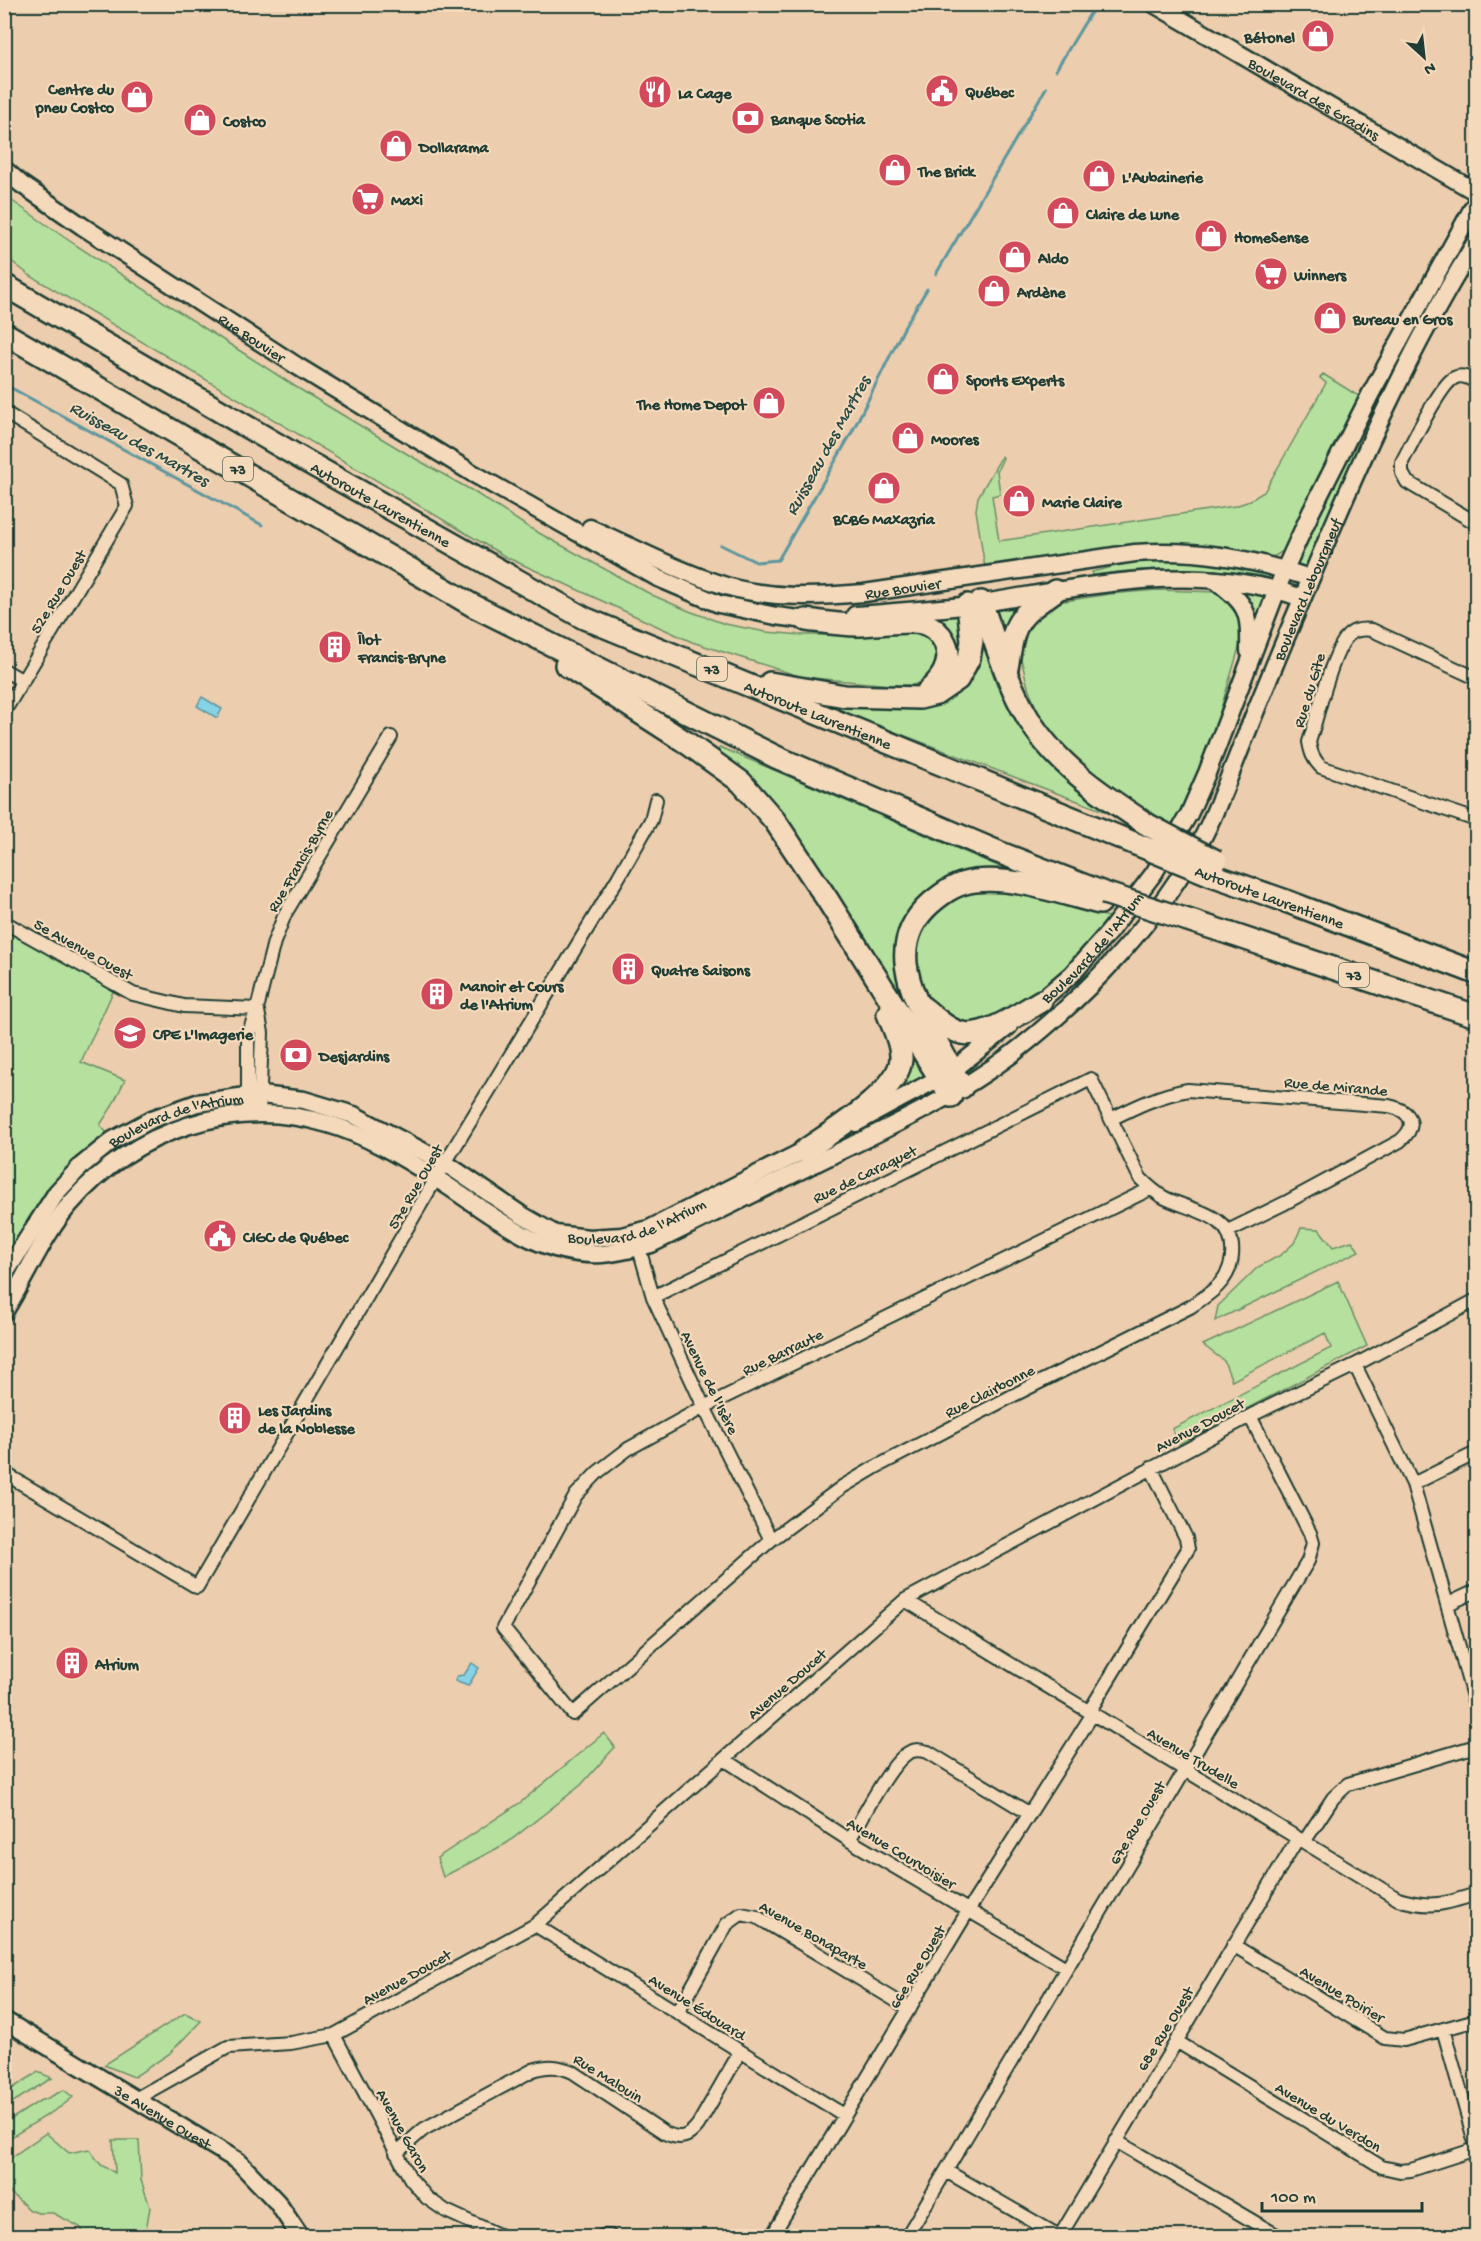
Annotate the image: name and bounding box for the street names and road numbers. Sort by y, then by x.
street label: Boulevard des Gradins [1243,55,1383,147]
street label: Rue Bouvier [213,311,289,369]
road number: 73 [223,457,253,481]
street label: Autoroute Laurentienne [306,460,453,554]
street label: Boulevard Lebourgneuf [1271,516,1348,665]
street label: 52e Rue Ouest [28,546,93,638]
street label: Rue Bouvier [864,576,944,606]
street label: Rue du Gîte [1291,651,1332,731]
road number: 73 [697,657,727,681]
street label: Autoroute Laurentienne [741,679,894,756]
street label: Rue Francis-Byrne [265,806,340,917]
street label: Autoroute Laurentienne [1192,863,1347,935]
street label: Boulevard de l'Atrium [1038,889,1149,1010]
street label: 5e Avenue Ouest [30,916,136,987]
road number: 73 [1339,963,1369,987]
street label: Rue de Mirande [1283,1075,1389,1103]
street label: Boulevard de l'Atrium [105,1090,246,1154]
street label: 57e Rue Ouest [385,1141,450,1233]
street label: Rue de Caraquet [810,1142,922,1210]
street label: Boulevard de l'Atrium [566,1196,710,1251]
street label: Rue Barraute [740,1326,828,1382]
street label: Avenue de l'Isère [675,1329,741,1439]
street label: Rue Clairbonne [942,1362,1039,1424]
street label: Avenue Doucet [1153,1395,1250,1459]
street label: Avenue Doucet [745,1645,833,1725]
street label: Avenue Trudelle [1143,1725,1242,1795]
street label: 67e Rue Ouest [1107,1777,1172,1869]
street label: Avenue Courvoisier [842,1815,959,1896]
street label: Avenue Bonaparte [755,1898,871,1976]
street label: 66e Rue Ouest [887,1921,952,2013]
street label: Avenue Doucet [360,1946,457,2011]
street label: Avenue Poirier [1295,1963,1388,2029]
street label: Avenue Édouard [644,1972,750,2047]
street label: 68e Rue Ouest [1134,1983,1200,2075]
street label: Rue Malouin [569,2051,646,2109]
street label: Avenue du Verdon [1271,2080,1384,2158]
street label: 3e Avenue Ouest [109,2082,215,2156]
street label: Avenue Garon [370,2087,432,2177]

